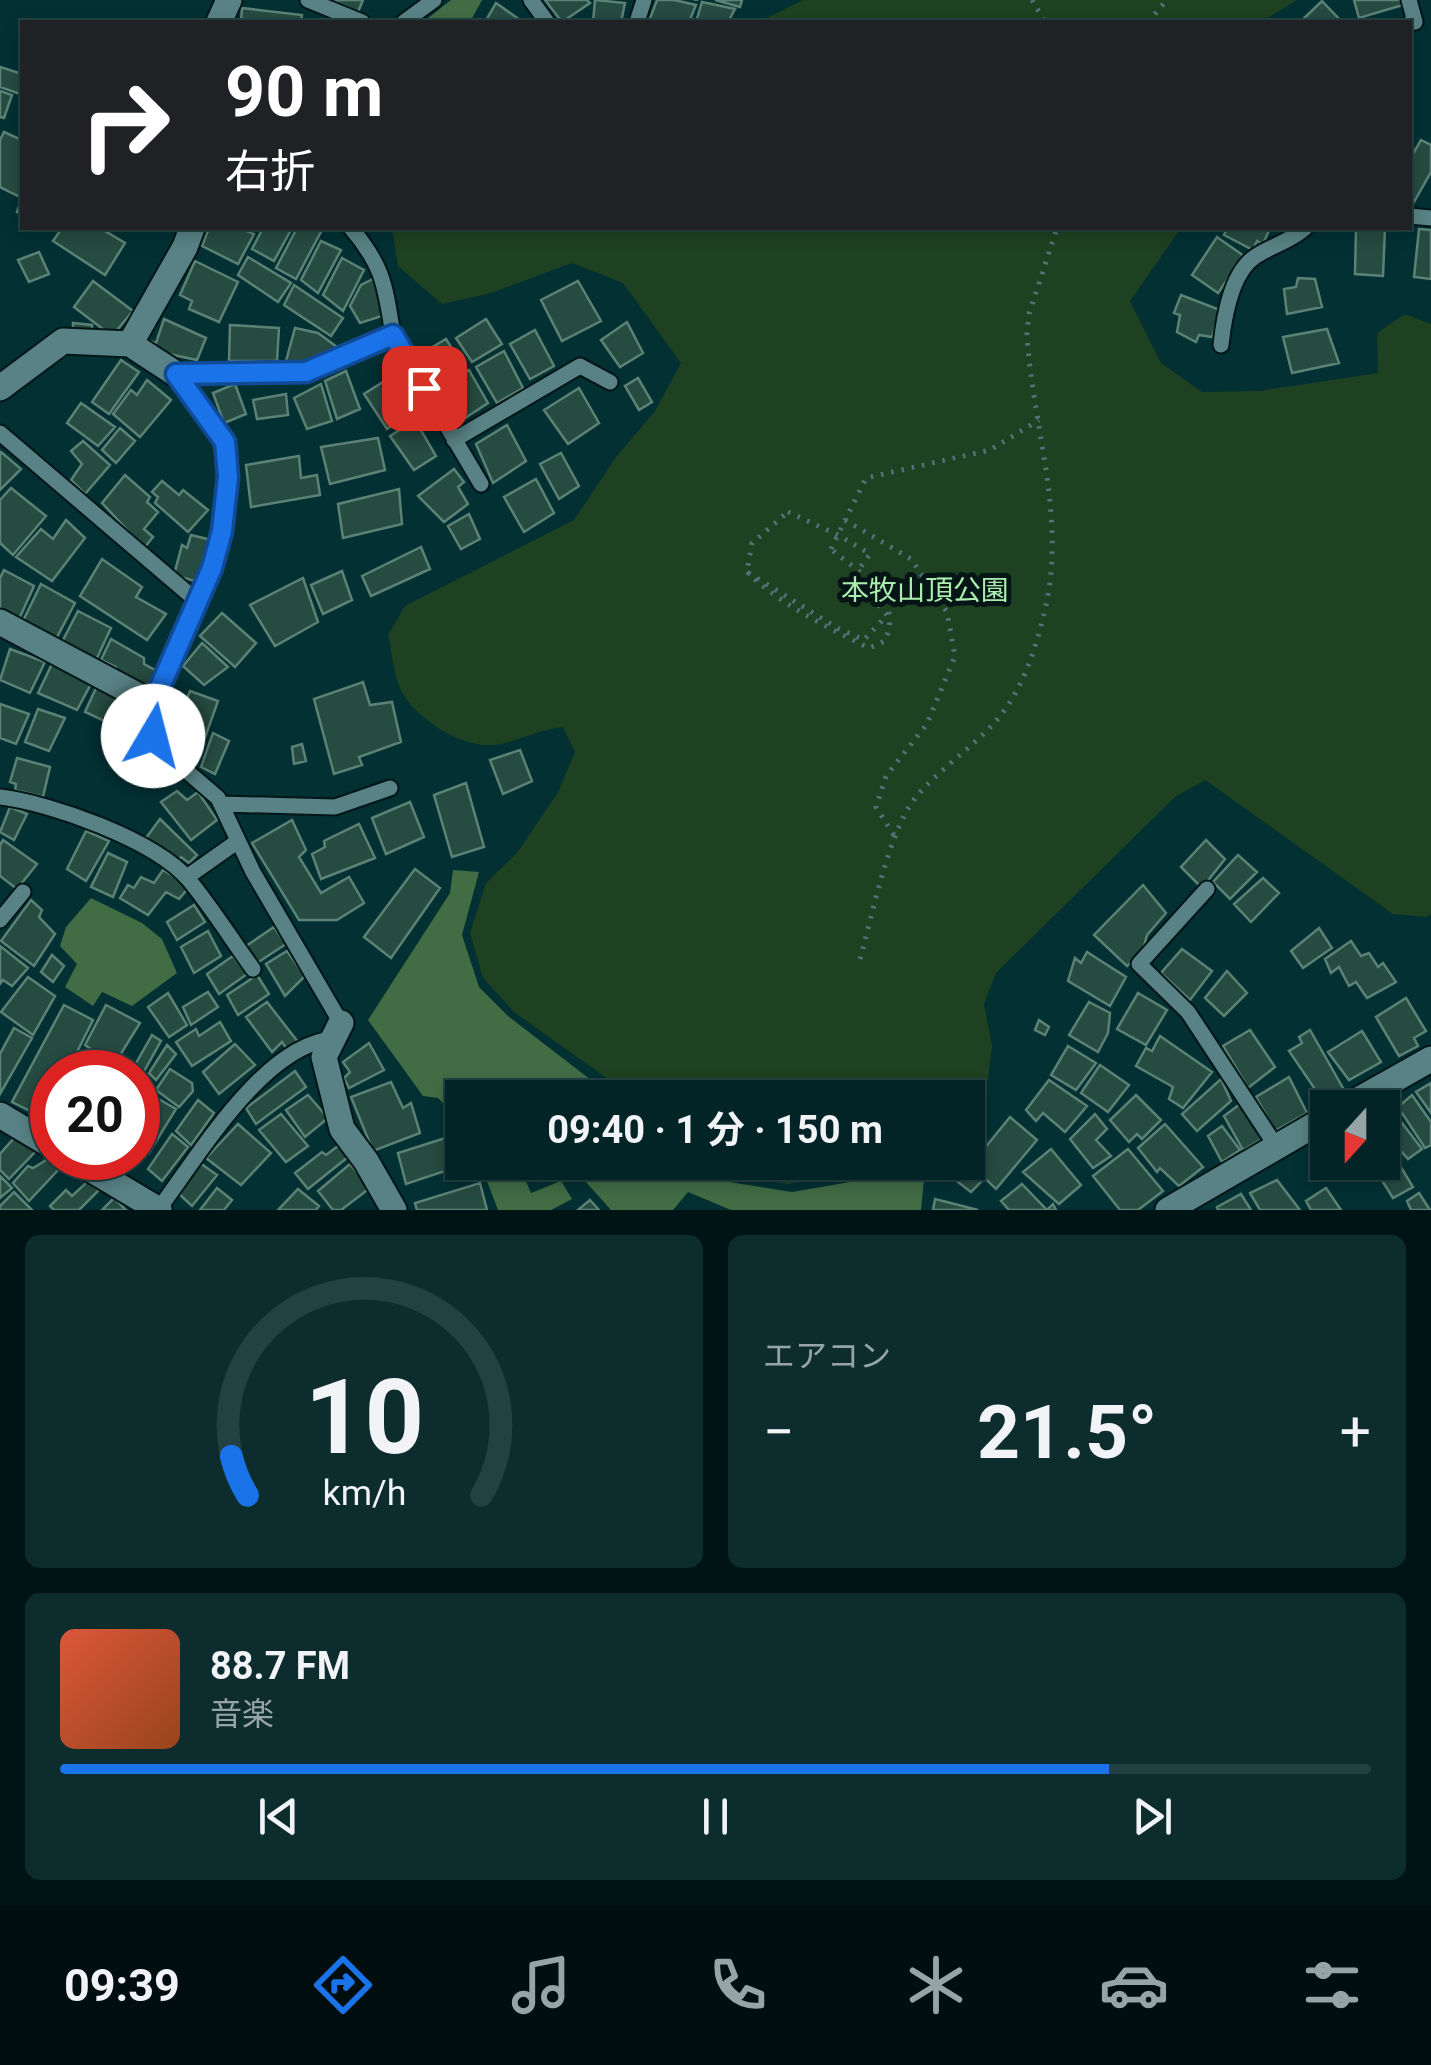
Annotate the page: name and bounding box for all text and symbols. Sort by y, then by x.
text: 90 m [225,51,383,133]
icon: right [60,60,190,190]
text: 右折 [225,145,315,198]
pin [382,346,467,431]
icon: arrive [397,361,452,416]
park label: 本牧山頂公園 [841,574,1009,607]
position arrow [101,684,205,788]
speed limit sign: 20 [30,1050,160,1180]
north arrow [1310,1090,1400,1180]
map controls [1310,1090,1400,1180]
text: 09:40 · 1 分 · 150 m [547,1108,883,1152]
text: エアコン [763,1337,891,1375]
text: 10 [304,1357,424,1478]
text: 21.5° [977,1388,1157,1476]
text: − [763,1400,794,1464]
text: + [1340,1400,1371,1464]
text: km/h [322,1472,406,1514]
text: 88.7 FM [210,1644,350,1688]
text: 音楽 [210,1695,274,1733]
icon: previous [251,1789,306,1844]
icon: pause [688,1789,743,1844]
icon: next [1125,1789,1180,1844]
icon: directions [308,1950,378,2020]
icon: music [506,1950,576,2020]
icon: phone [703,1950,773,2020]
icon: climate [901,1950,971,2020]
icon: car [1099,1950,1169,2020]
icon: filters [1297,1950,1367,2020]
text: 09:39 [64,1959,180,2012]

